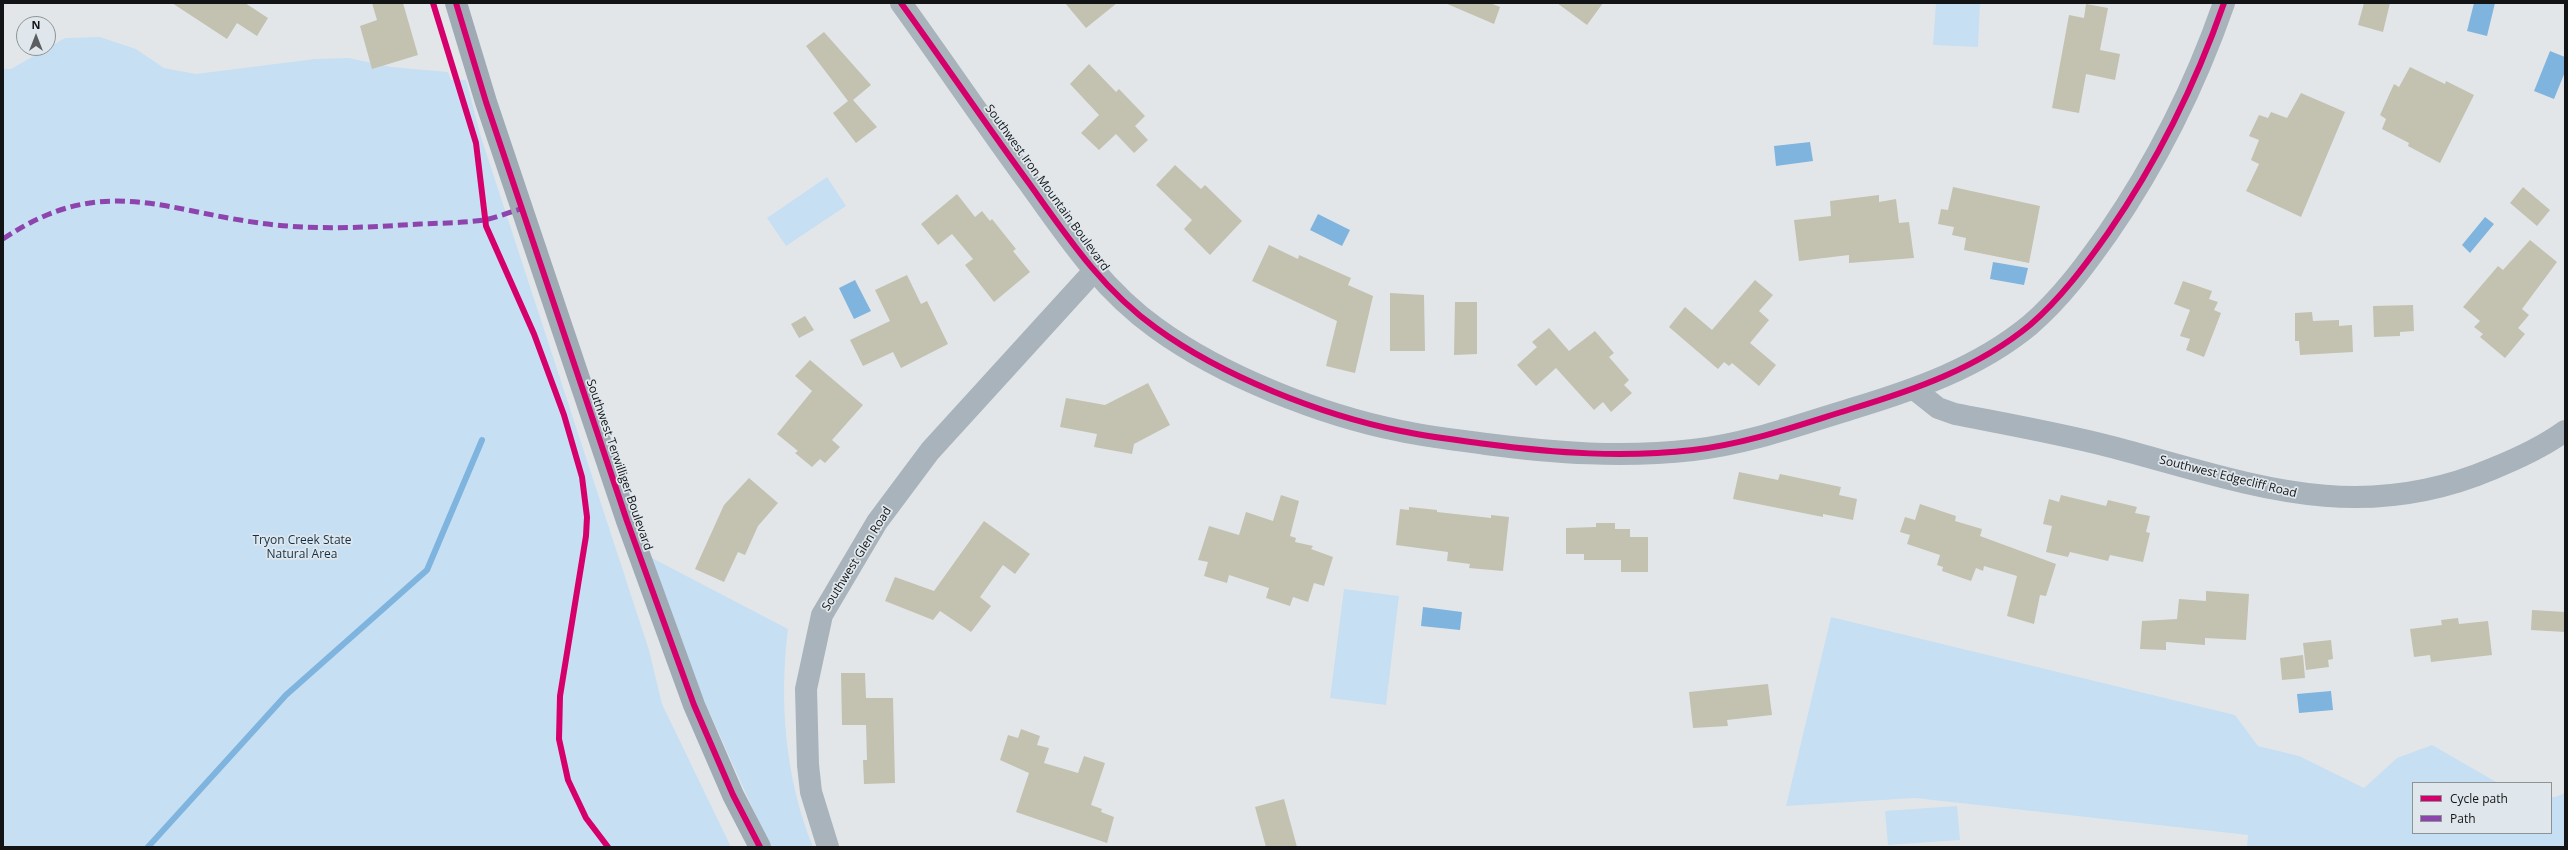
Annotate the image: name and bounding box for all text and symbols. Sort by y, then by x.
north arrow [16,16,56,56]
text: N [32,17,40,32]
street label: Southwest Iron Mountain Boulevard [982,102,1112,274]
street label: Southwest Terwilliger Boulevard [583,378,655,552]
street label: Southwest Edgecliff Road [2158,453,2298,501]
street label: Southwest Glen Road [819,504,895,614]
park label: Tryon Creek State Natural Area [252,534,352,562]
legend [2412,782,2552,834]
text: Cycle path [2450,790,2508,807]
text: Path [2450,810,2476,827]

